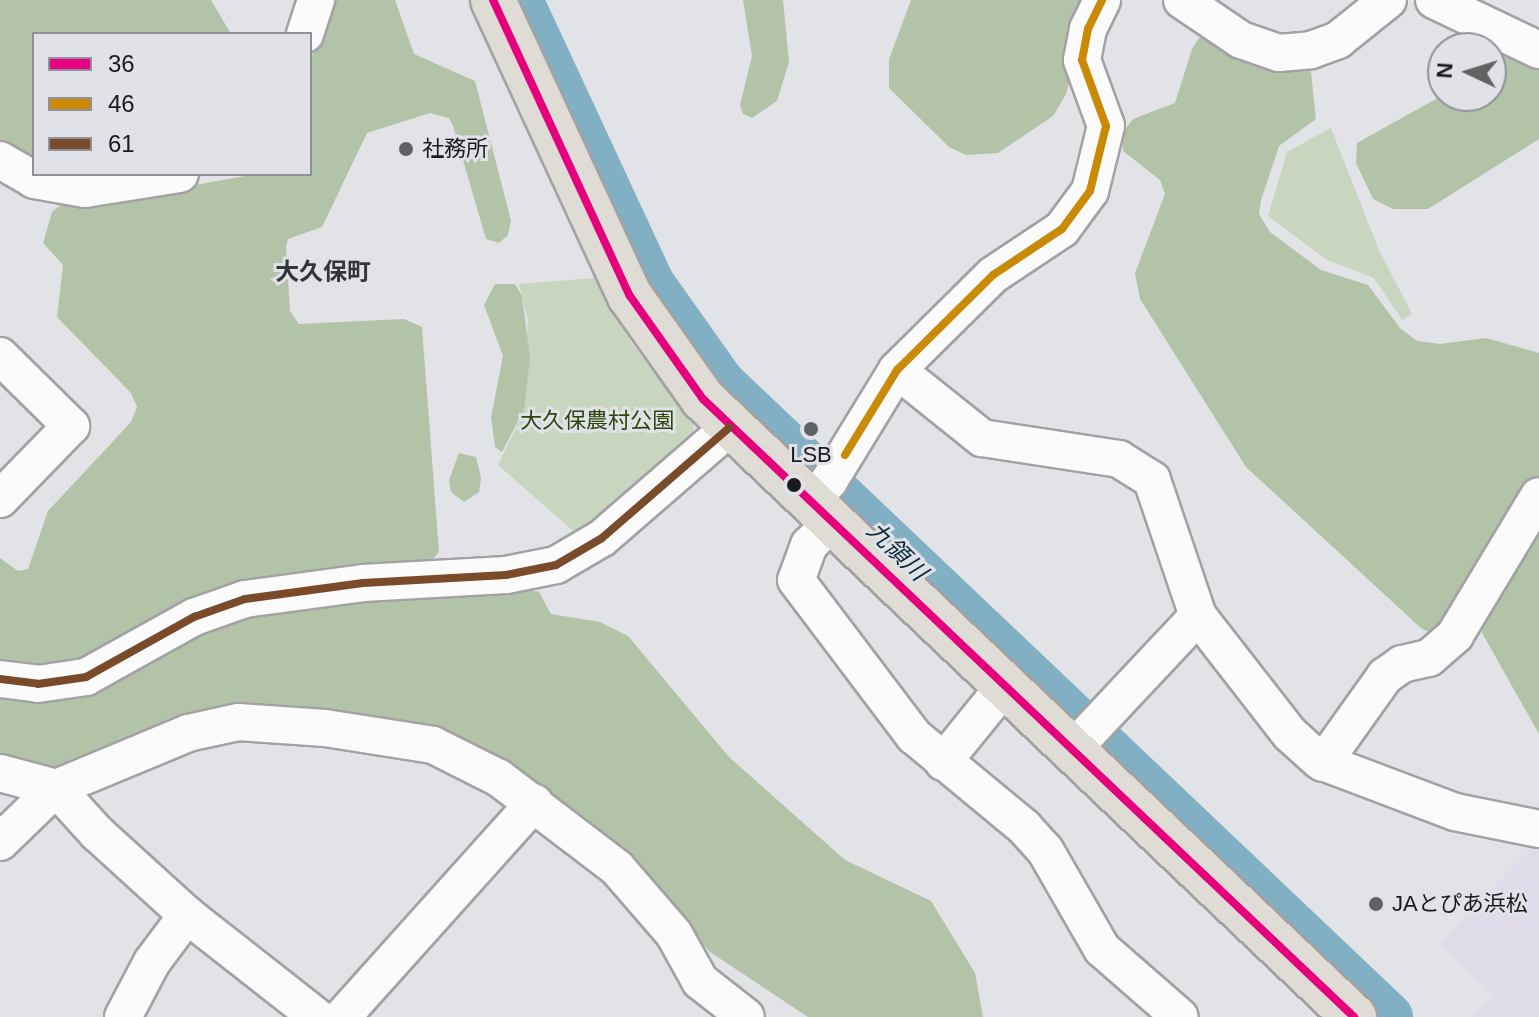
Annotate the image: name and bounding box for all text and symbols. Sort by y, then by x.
legend [32,32,312,176]
north arrow [1427,32,1507,112]
text: 36 [108,50,135,77]
text: N [1432,62,1458,79]
text: 46 [108,90,135,117]
text: 61 [108,130,135,157]
place label: 社務所 [422,136,488,162]
marker: 社務所 [397,140,415,158]
district label: 大久保町 [275,258,371,286]
park label: 大久保農村公園 [520,408,674,434]
marker: LSB [802,420,820,438]
place label: LSB [790,442,832,468]
unlabelled marker [786,477,802,493]
water label: 九領川 [861,516,933,586]
place label: JAとぴあ浜松 [1392,891,1528,917]
marker: JAとぴあ浜松 [1367,895,1385,913]

